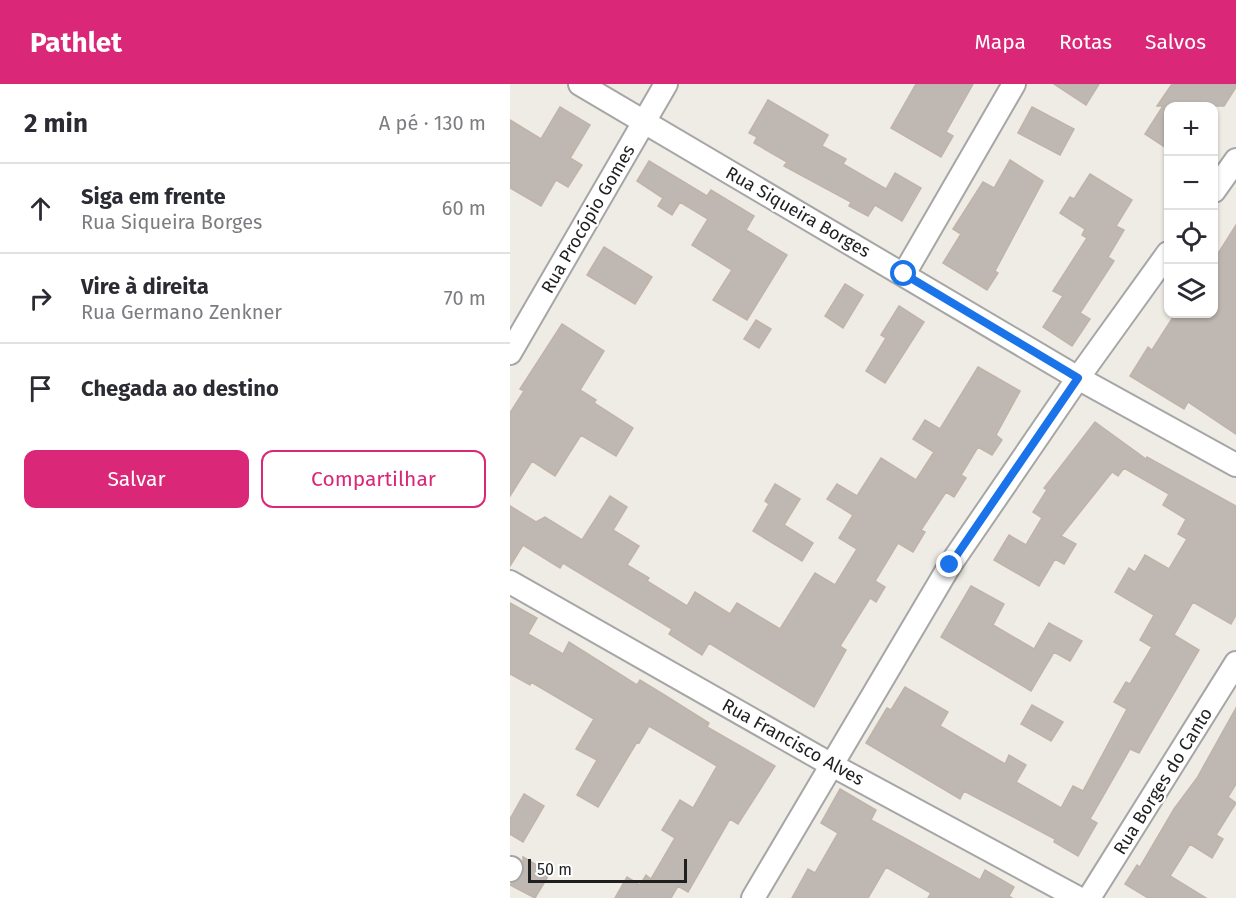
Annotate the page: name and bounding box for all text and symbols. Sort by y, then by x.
text: Pathlet [30,26,122,59]
text: Mapa [975,29,1026,55]
text: Rotas [1059,29,1112,55]
text: Salvos [1145,29,1206,55]
map controls [1164,102,1218,318]
button: + [1164,102,1218,156]
text: 2 min [24,108,88,139]
text: A pé · 130 m [379,111,486,135]
street label: Rua Procópio Gomes [536,141,640,297]
button: − [1164,156,1218,210]
street label: Rua Siqueira Borges [722,162,874,262]
text: Siga em frente [81,183,226,210]
icon: ahead [24,192,57,225]
text: 60 m [442,196,486,220]
text: Rua Siqueira Borges [81,210,262,234]
button: locate [1164,210,1218,264]
route start [890,260,916,286]
button: layers [1164,264,1218,318]
text: Vire à direita [81,273,209,300]
icon: right [24,282,57,315]
text: 70 m [444,286,486,310]
text: Rua Germano Zenkner [81,300,282,324]
icon: arrive [24,372,57,405]
text: Chegada ao destino [81,375,279,402]
button: Salvar [24,450,249,508]
button: Compartilhar [261,450,486,508]
route end [936,551,962,577]
street label: Rua Francisco Alves [718,694,868,790]
street label: Rua Borges do Canto [1109,703,1217,859]
scale bar [528,856,687,884]
text: 50 m [537,860,572,879]

